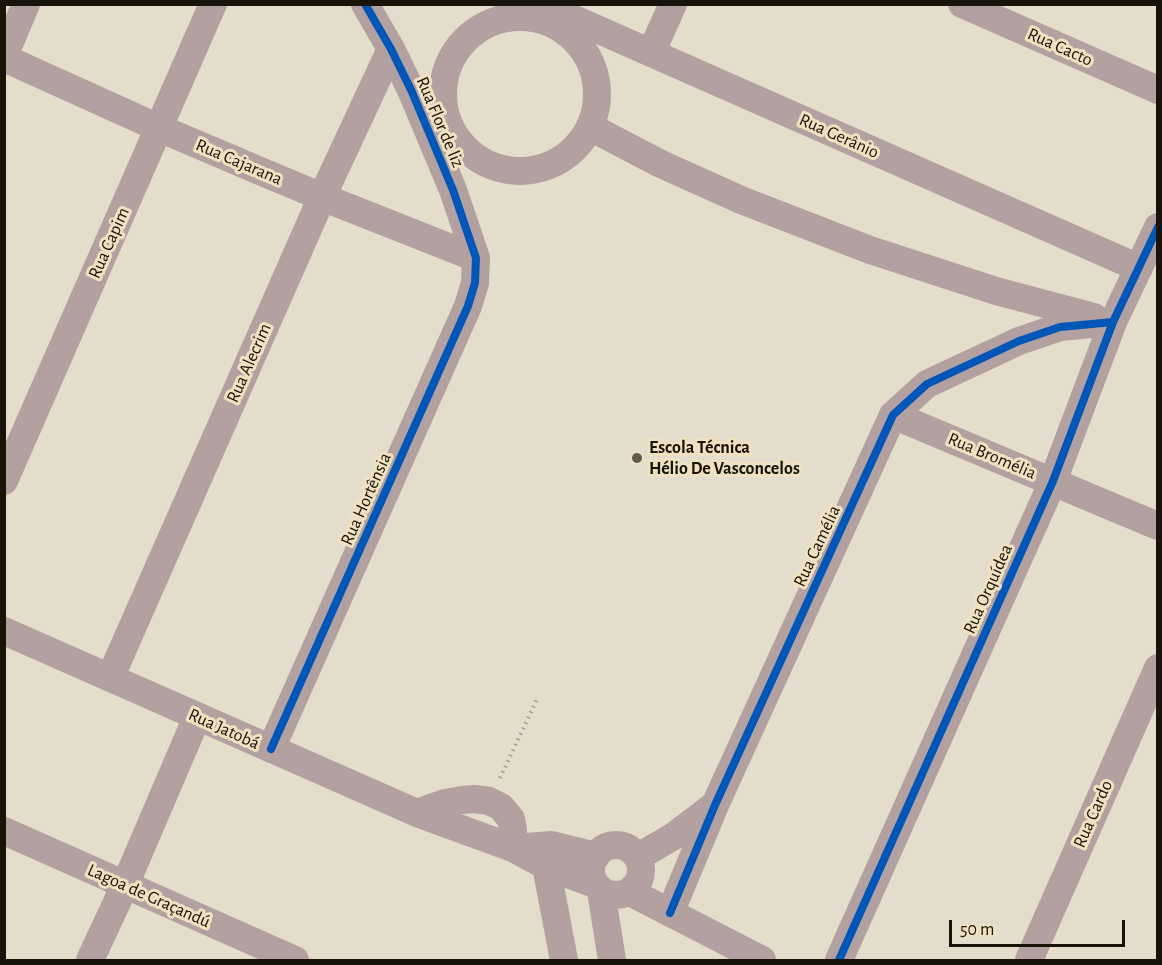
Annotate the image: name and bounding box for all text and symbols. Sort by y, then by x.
street label: Rua Cacto [1024,23,1096,71]
street label: Rua Flor de liz [411,73,469,171]
street label: Rua Gerânio [796,109,882,163]
street label: Rua Cajarana [192,134,286,190]
street label: Rua Capim [84,204,134,282]
street label: Rua Alecrim [222,320,276,406]
street label: Rua Bromélia [945,428,1039,484]
place label: Escola Técnica Hélio De Vasconcelos [649,437,800,480]
street label: Rua Hortênsia [336,449,396,549]
marker: Escola Técnica Hélio De Vasconcelos [630,451,644,465]
street label: Rua Camélia [789,502,845,590]
street label: Rua Orquídea [959,541,1017,637]
street label: Rua Jatobá [185,704,263,754]
street label: Rua Cardo [1069,777,1117,851]
street label: Lagoa de Graçandú [84,859,214,933]
scale bar [952,908,1128,946]
text: 50 m [960,921,994,939]

